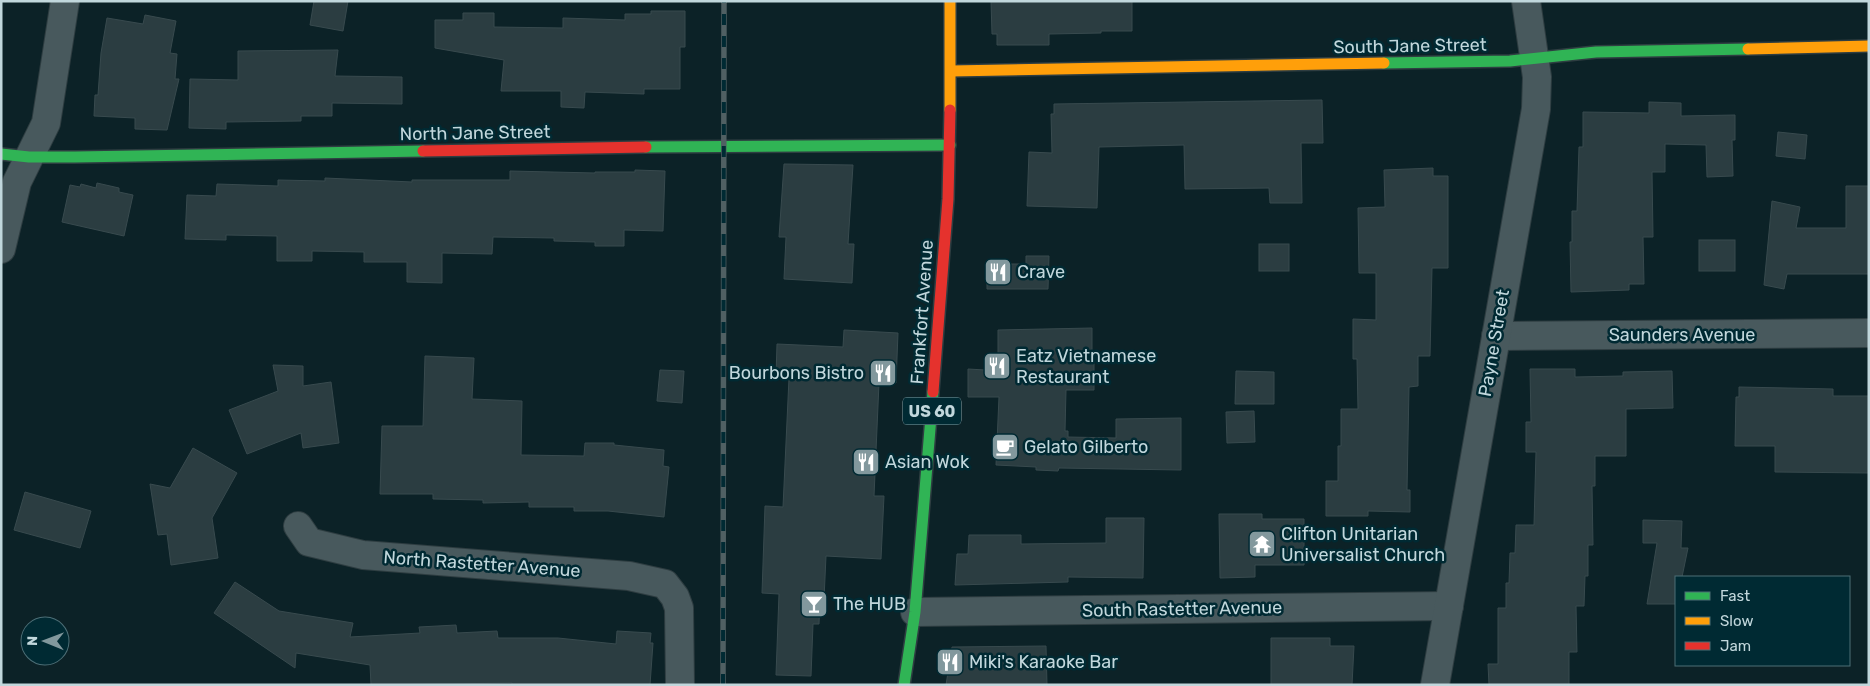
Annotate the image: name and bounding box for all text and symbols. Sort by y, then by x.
street label: South Jane Street [1333,34,1487,58]
street label: North Jane Street [399,121,551,145]
street label: Frankfort Avenue [906,239,938,385]
restaurant icon: Crave [983,257,1013,287]
place label: Crave [1017,261,1065,283]
street label: Payne Street [1474,288,1514,398]
street label: Saunders Avenue [1609,324,1755,346]
place label: Eatz Vietnamese Restaurant [1016,345,1156,388]
restaurant icon: Eatz Vietnamese Restaurant [982,351,1012,381]
restaurant icon: Bourbons Bistro [868,358,898,388]
place label: Bourbons Bistro [729,362,864,384]
road number: US 60 [903,398,961,424]
cafe icon: Gelato Gilberto [990,432,1020,462]
place label: Gelato Gilberto [1024,436,1148,458]
restaurant icon: Asian Wok [851,447,881,477]
place label: Asian Wok [885,451,970,473]
place label: Clifton Unitarian Universalist Church [1281,523,1445,566]
temple icon: Clifton Unitarian Universalist Church [1247,529,1277,559]
street label: North Rastetter Avenue [383,546,581,582]
legend [1675,576,1850,666]
text: Fast [1720,587,1750,605]
bar icon: The HUB [799,589,829,619]
place label: The HUB [833,593,906,615]
street label: South Rastetter Avenue [1082,596,1282,622]
text: Slow [1720,612,1753,630]
north arrow [20,616,70,666]
text: N [24,636,41,646]
text: Jam [1720,637,1751,655]
restaurant icon: Miki's Karaoke Bar [935,647,965,677]
place label: Miki's Karaoke Bar [969,651,1118,673]

